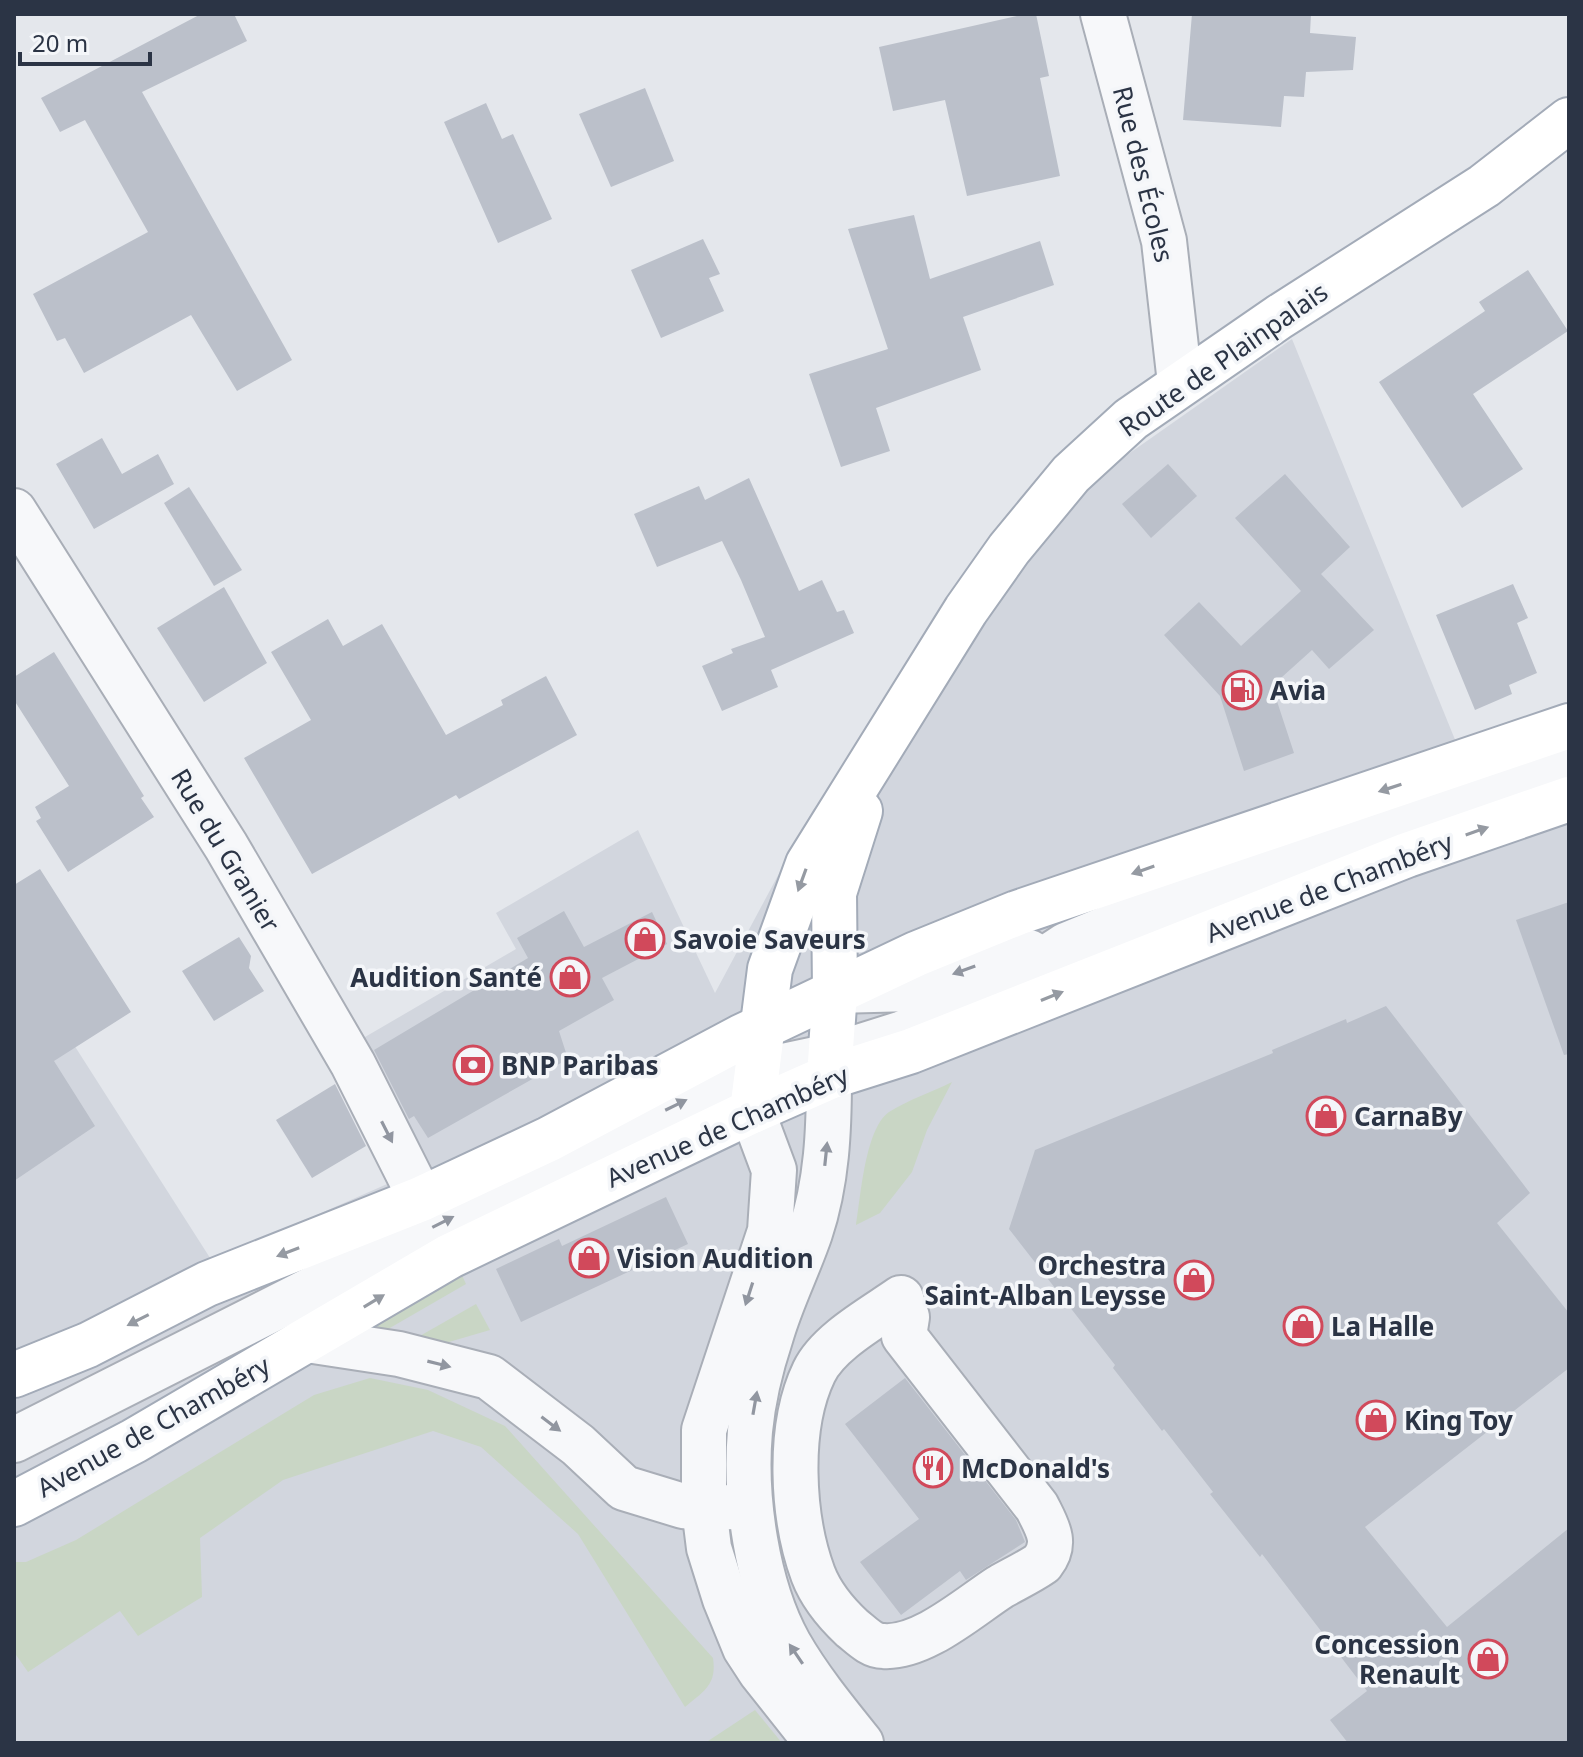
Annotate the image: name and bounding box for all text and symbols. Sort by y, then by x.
scale bar [20,16,150,66]
text: 20 m [32,26,88,59]
street label: Rue des Écoles [1105,82,1183,266]
street label: Route de Plainpalais [1111,273,1335,445]
fuel station icon: Avia [1221,669,1263,711]
place label: Avia [1270,672,1326,708]
street label: Rue du Granier [163,762,289,939]
one-way arrow [1377,782,1401,795]
street label: Avenue de Chambéry [1200,823,1458,951]
one-way arrow [1466,824,1490,836]
one-way arrow [1130,864,1154,876]
one-way arrow [795,868,808,892]
shop icon: Savoie Saveurs [624,918,666,960]
place label: Savoie Saveurs [673,921,866,957]
shop icon: Audition Santé [549,956,591,998]
place label: Audition Santé [350,959,542,995]
one-way arrow [952,964,976,977]
one-way arrow [1040,989,1064,1002]
bank icon: BNP Paribas [452,1044,494,1086]
place label: BNP Paribas [501,1047,659,1083]
street label: Avenue de Chambéry [600,1056,854,1196]
shop icon: CarnaBy [1305,1095,1347,1137]
one-way arrow [664,1098,687,1112]
place label: CarnaBy [1354,1098,1463,1134]
one-way arrow [380,1120,394,1143]
one-way arrow [820,1141,833,1166]
one-way arrow [432,1215,455,1228]
shop icon: Vision Audition [568,1237,610,1279]
place label: Vision Audition [617,1240,814,1276]
one-way arrow [276,1246,300,1259]
place label: Orchestra Saint-Alban Leysse [924,1247,1166,1313]
shop icon: Orchestra Saint-Alban Leysse [1173,1259,1215,1301]
one-way arrow [743,1282,755,1306]
one-way arrow [363,1294,385,1308]
shop icon: La Halle [1282,1305,1324,1347]
place label: La Halle [1331,1308,1434,1344]
one-way arrow [126,1313,149,1326]
street label: Avenue de Chambéry [30,1347,277,1505]
one-way arrow [426,1359,451,1371]
one-way arrow [749,1390,761,1415]
shop icon: King Toy [1355,1399,1397,1441]
place label: King Toy [1404,1402,1513,1438]
one-way arrow [541,1416,561,1432]
restaurant icon: McDonald's [912,1447,954,1489]
place label: McDonald's [961,1450,1110,1486]
place label: Concession Renault [1314,1626,1460,1692]
shop icon: Concession Renault [1467,1638,1509,1680]
one-way arrow [789,1644,804,1665]

